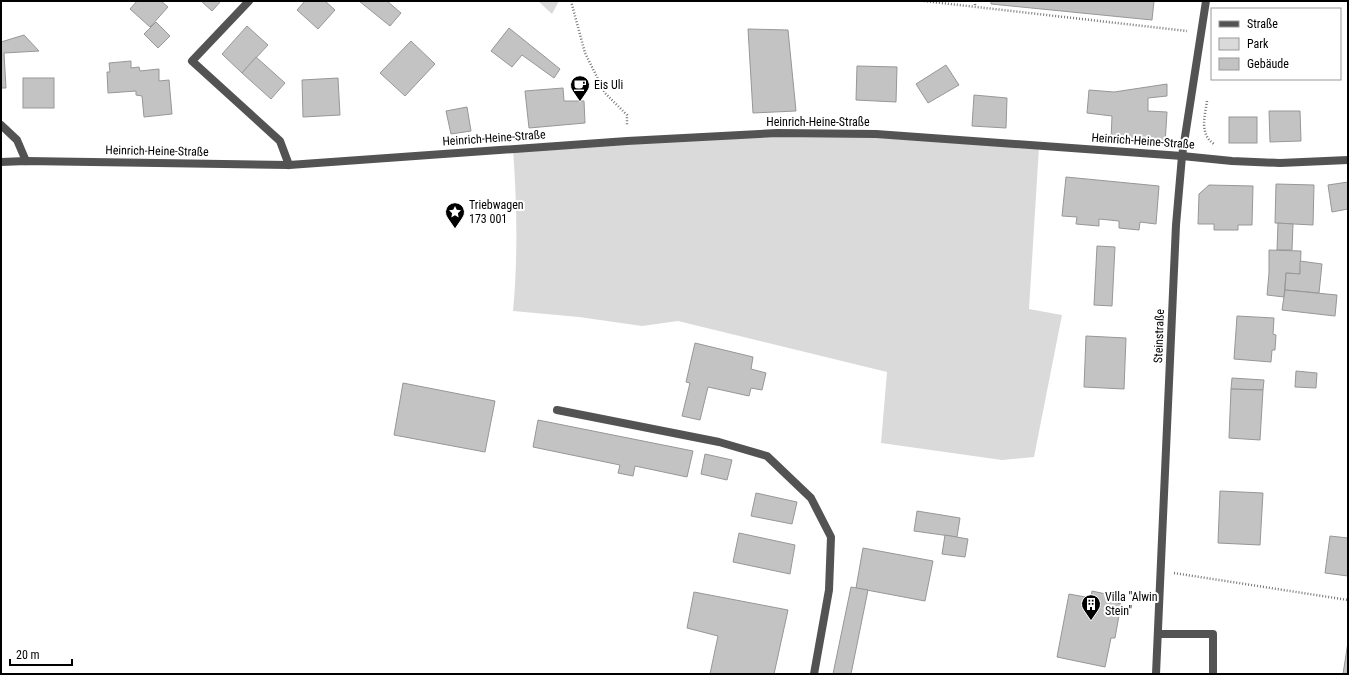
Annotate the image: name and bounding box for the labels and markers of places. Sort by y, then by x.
cafe icon: Eis Uli [569,74,591,102]
place label: Eis Uli [594,78,623,92]
place label: Triebwagen 173 001 [469,198,524,226]
place icon: Triebwagen 173 001 [444,201,466,229]
place label: Villa "Alwin Stein" [1105,590,1158,618]
building icon: Villa "Alwin Stein" [1080,593,1102,621]

